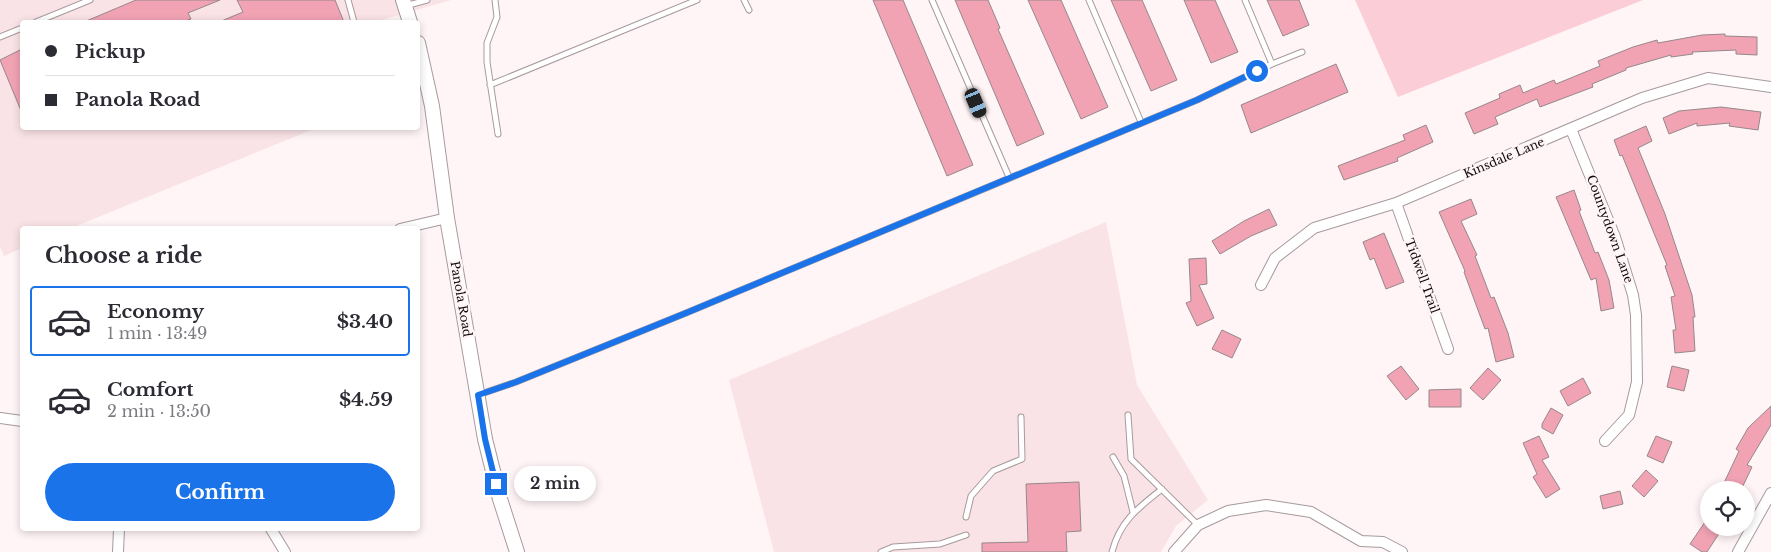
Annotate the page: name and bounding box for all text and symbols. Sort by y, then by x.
text: Pickup [75,40,146,63]
route start [1246,60,1268,82]
car [963,86,988,120]
text: Panola Road [75,88,200,111]
street label: Kinsdale Lane [1461,134,1547,181]
street label: Countydown Lane [1584,173,1637,285]
street label: Tidwell Trail [1402,236,1443,315]
text: Choose a ride [45,242,202,269]
street label: Panola Road [447,260,476,338]
icon: car [47,299,92,344]
text: Economy [107,300,204,323]
text: $3.40 [337,310,393,333]
text: 1 min · 13:49 [107,323,207,343]
icon: car [47,377,92,422]
text: Comfort [107,378,194,401]
text: $4.59 [339,388,393,411]
text: 2 min · 13:50 [107,401,211,421]
button: Confirm [45,463,395,521]
callout: 2 min [514,466,596,502]
route end [485,473,507,495]
text: 2 min [530,473,580,493]
map controls [1700,481,1755,536]
button: locate [1700,481,1755,536]

